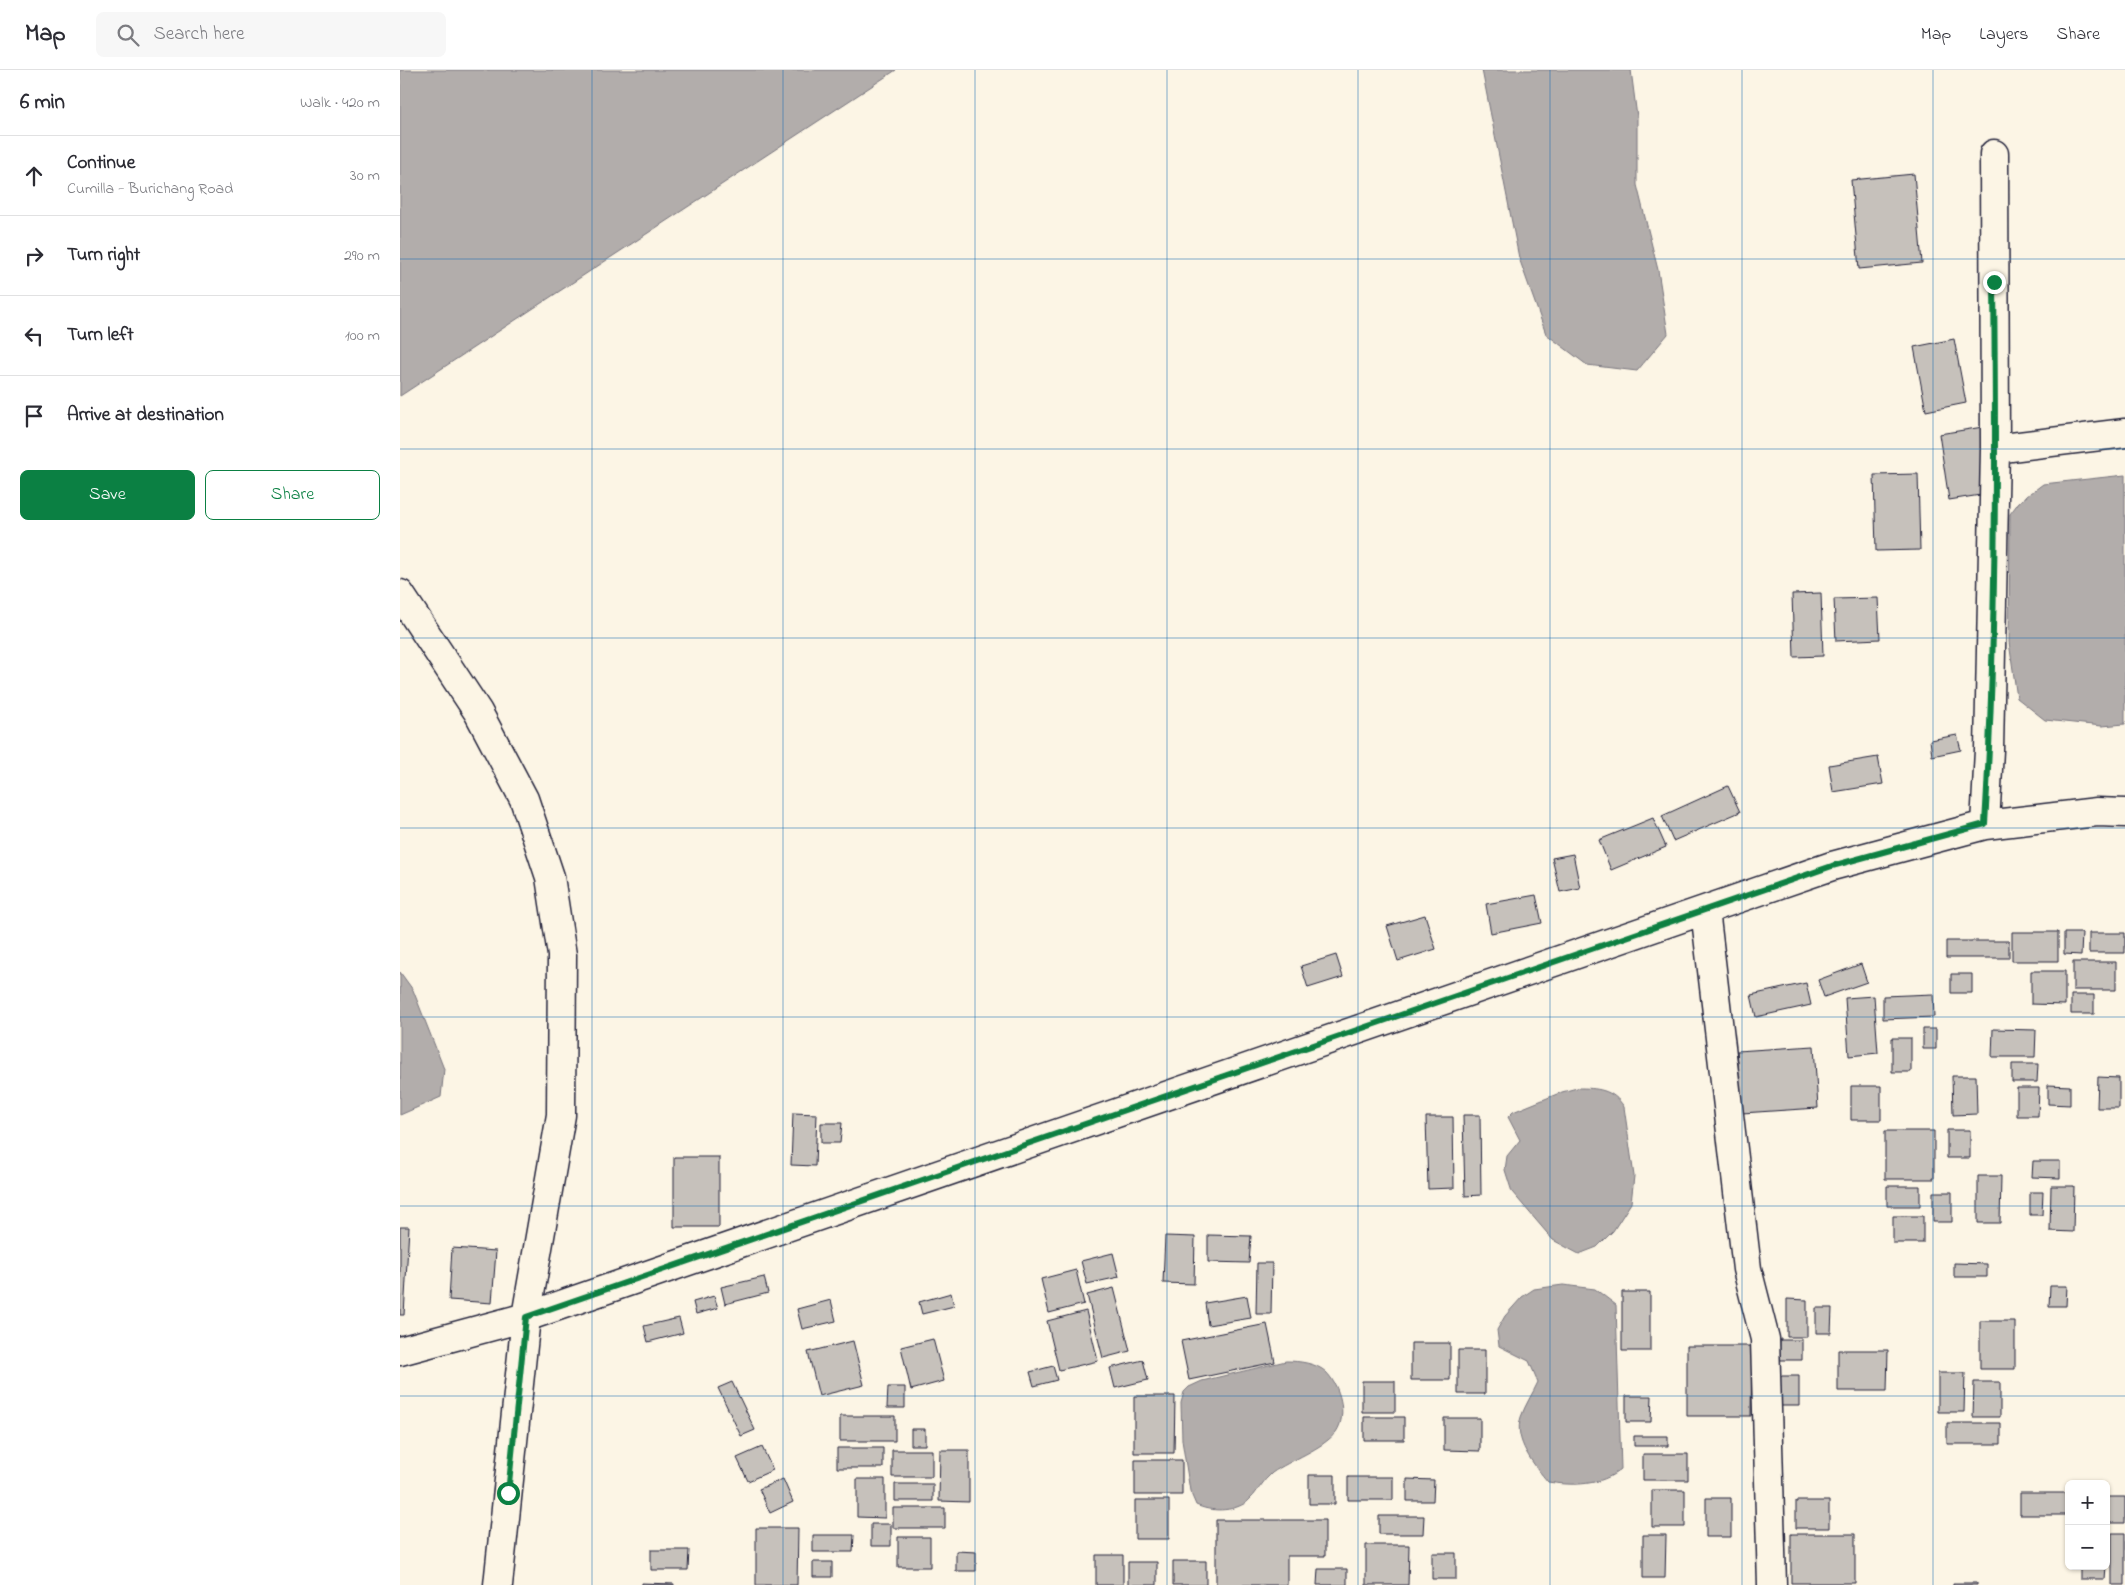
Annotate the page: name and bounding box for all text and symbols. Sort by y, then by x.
search box [96,12,446,57]
text: Map [25,17,66,52]
icon: search [114,21,142,49]
text: Search here [154,21,245,48]
text: Map [1921,22,1951,48]
text: Layers [1979,22,2029,48]
text: Share [2057,22,2100,48]
text: 6 min [20,88,65,118]
text: Walk · 420 m [300,91,380,115]
text: Continue [67,150,135,177]
icon: ahead [20,162,48,190]
text: 30 m [350,164,380,188]
text: Cumilla - Burichang Road [67,177,233,201]
icon: right [20,242,48,270]
text: Turn right [67,242,140,269]
text: 290 m [344,244,380,268]
route end [1983,271,2006,294]
icon: left [20,322,48,350]
text: Turn left [67,322,134,349]
text: 100 m [345,324,380,348]
icon: arrive [20,402,48,430]
text: Arrive at destination [67,402,224,429]
button: Save [20,470,195,520]
button: Share [205,470,380,520]
map controls [2065,1480,2110,1570]
button: + [2065,1480,2110,1525]
route start [497,1482,520,1505]
button: − [2065,1525,2110,1570]

